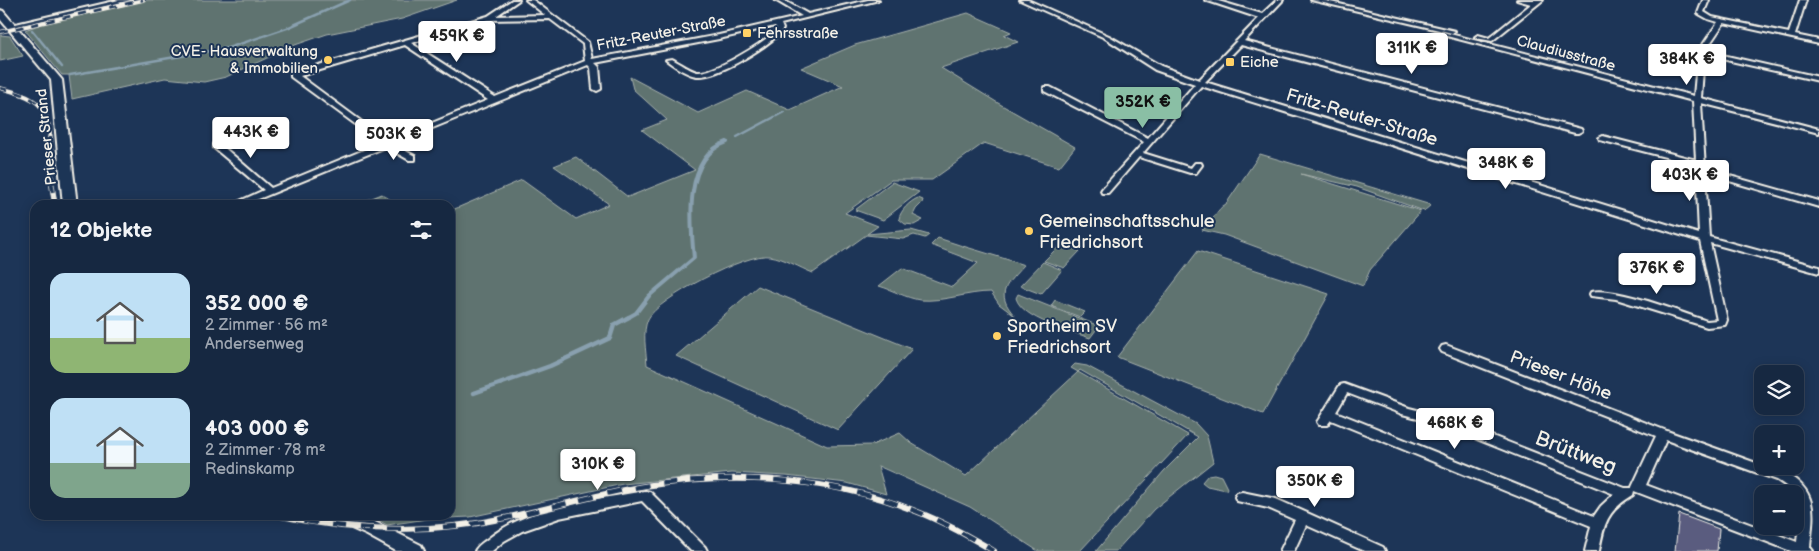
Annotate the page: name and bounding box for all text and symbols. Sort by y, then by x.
street label: Fritz-Reuter-Straße [595,12,727,55]
pin: 459K € [416,20,498,63]
place label: Fehrsstraße [757,24,839,43]
text: 459K € [429,27,485,46]
marker: Fehrsstraße [741,27,753,39]
street label: Claudiusstraße [1514,31,1617,76]
pin: 311K € [1371,32,1453,75]
text: 311K € [1387,39,1437,58]
place label: CVE- Hausverwaltung & Immobilien [171,42,318,78]
pin: 384K € [1646,44,1728,86]
text: 384K € [1659,50,1715,69]
place label: Eiche [1240,53,1279,72]
marker: CVE- Hausverwaltung & Immobilien [322,54,334,66]
marker: Eiche [1224,56,1236,68]
street label: Fritz-Reuter-Straße [1284,84,1440,151]
pin: 352K € [1102,86,1184,129]
street label: Prieser Strand [32,88,61,186]
text: 352K € [1115,93,1171,112]
pin: 443K € [210,116,292,159]
pin: 503K € [353,119,435,161]
text: 443K € [223,123,279,142]
text: 503K € [366,125,422,144]
pin: 348K € [1465,148,1547,190]
text: 348K € [1478,154,1534,173]
pin: 403K € [1649,160,1731,202]
text: 403K € [1662,166,1718,185]
place label: Gemeinschaftsschule Friedrichsort [1039,211,1215,253]
icon: filters [407,216,435,244]
text: 12 Objekte [50,218,152,243]
marker: Gemeinschaftsschule Friedrichsort [1023,225,1035,237]
pin: 376K € [1616,252,1698,295]
text: 376K € [1629,259,1685,278]
text: 352 000 € [205,291,308,316]
icon: home [90,293,150,353]
text: 2 Zimmer · 56 m² [205,316,328,335]
place label: Sportheim SV Friedrichsort [1007,316,1117,358]
marker: Sportheim SV Friedrichsort [991,330,1003,342]
text: Andersenweg [205,335,304,354]
street label: Prieser Höhe [1507,346,1615,405]
map controls [1754,365,1804,535]
button: layers [1754,365,1804,415]
pin: 468K € [1414,408,1496,450]
text: 468K € [1427,414,1483,433]
text: 403 000 € [205,416,309,441]
icon: home [90,418,150,478]
button: + [1754,425,1804,475]
street label: Brüttweg [1532,426,1620,479]
text: 2 Zimmer · 78 m² [205,441,326,460]
pin: 310K € [557,448,639,491]
text: 310K € [571,455,625,474]
text: Redinskamp [205,460,295,479]
pin: 350K € [1274,466,1356,508]
text: 350K € [1287,472,1343,491]
button: − [1754,485,1804,535]

